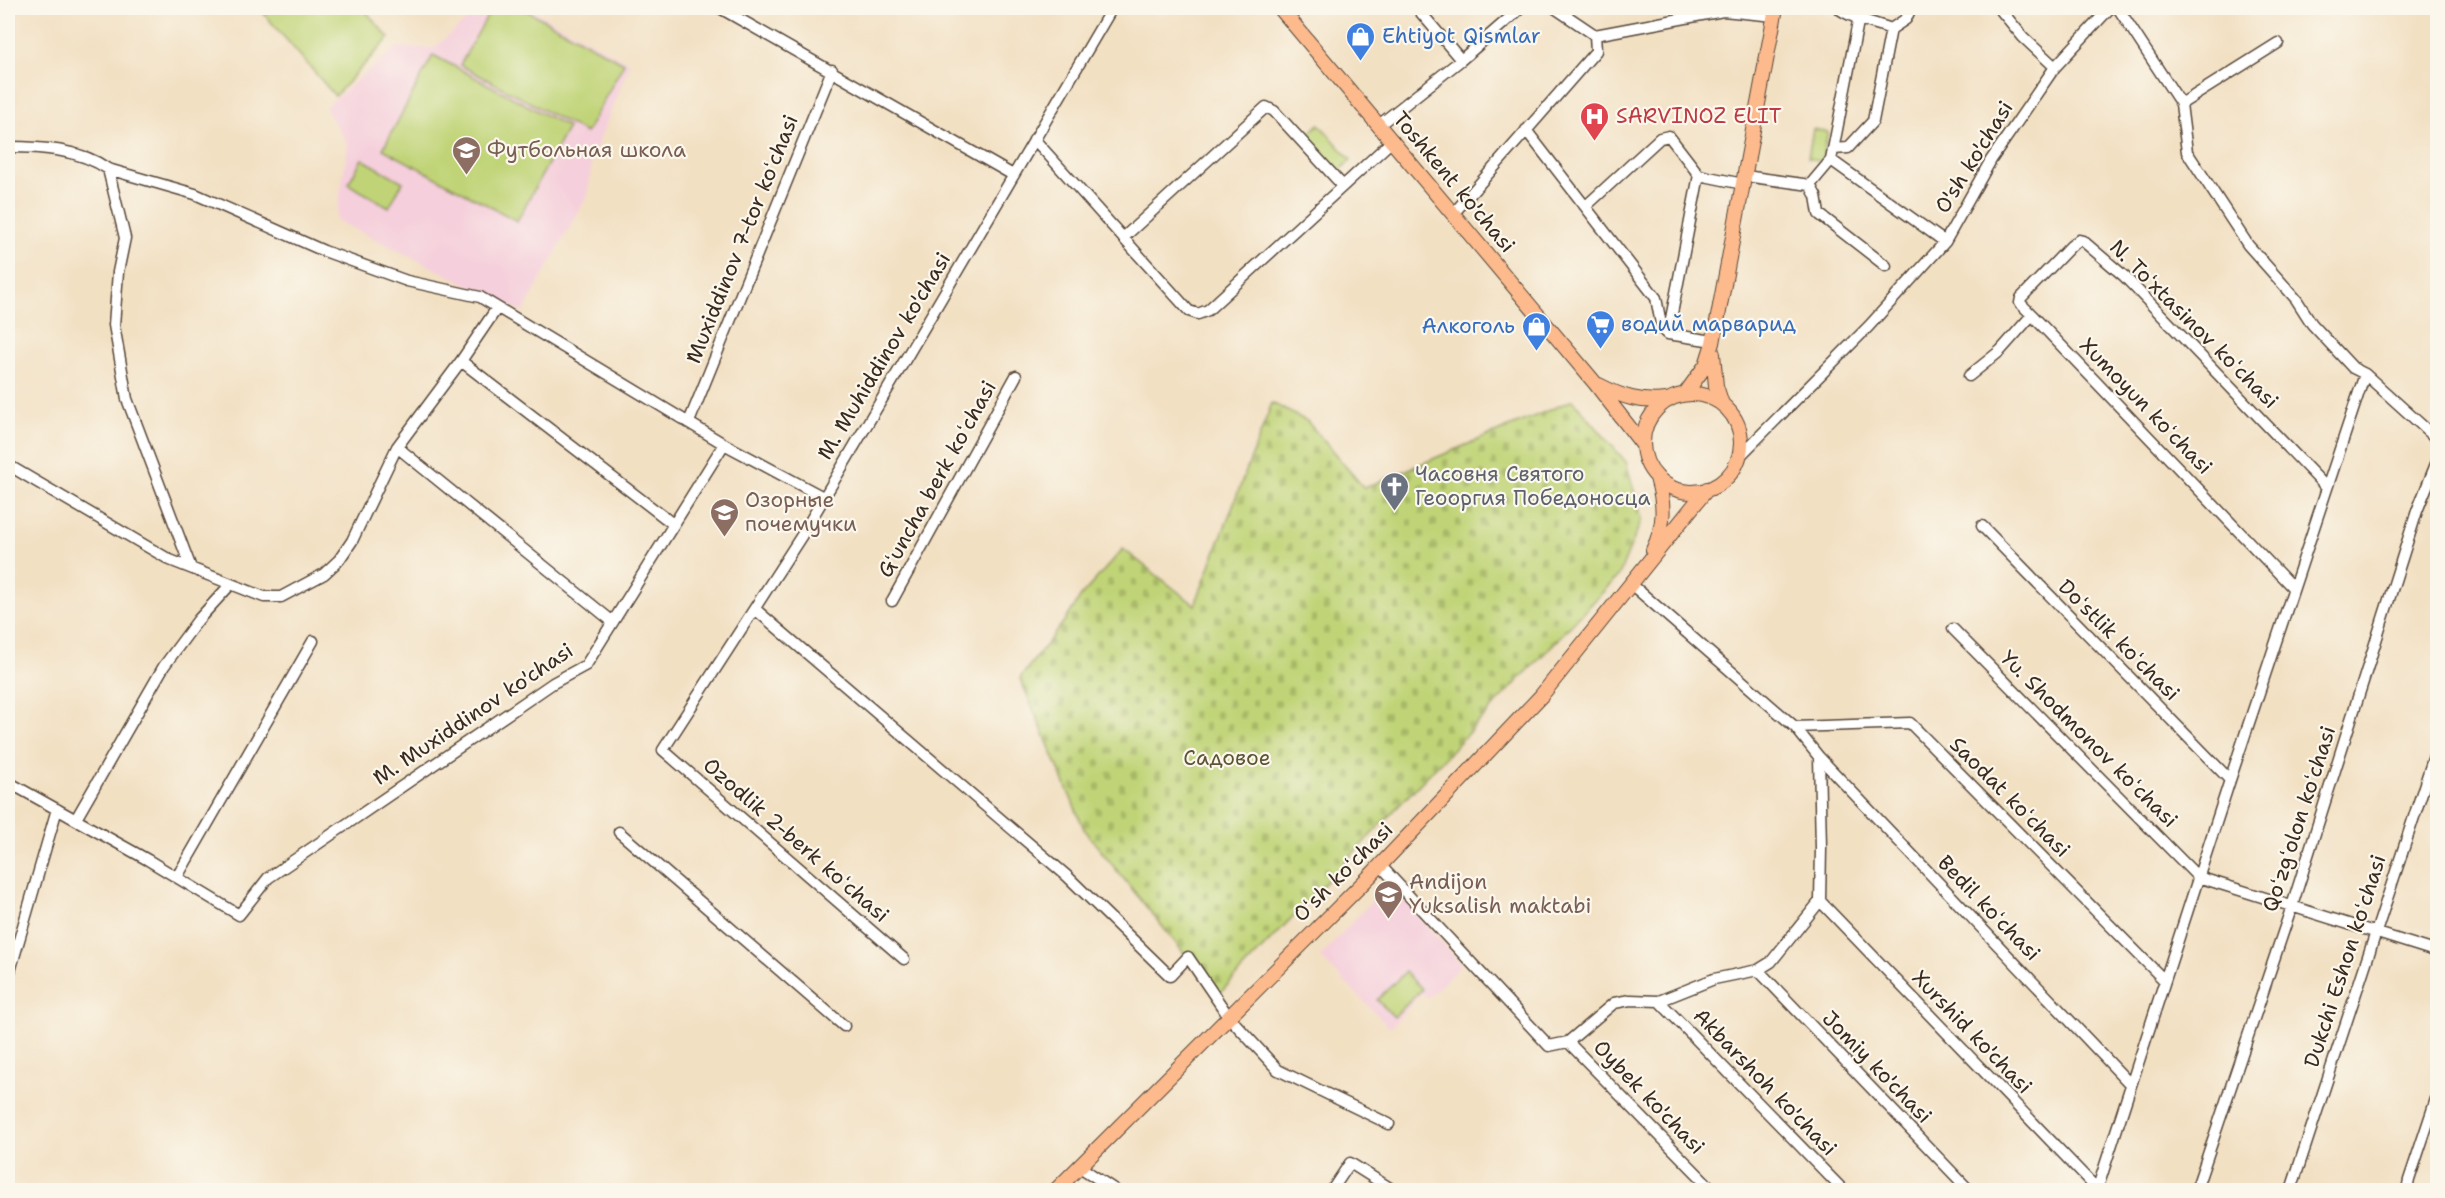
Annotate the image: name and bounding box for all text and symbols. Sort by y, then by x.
shop icon: Ehtiyot Qismlar [1345,20,1377,62]
place label: Ehtiyot Qismlar [1382,22,1541,50]
street label: O'sh ko'chasi [1928,95,2020,219]
hospital icon: SARVINOZ ELIT [1579,100,1611,142]
place label: SARVINOZ ELIT [1616,102,1782,130]
street label: Toshkent ko'chasi [1387,105,1521,259]
street label: Muxiddinov 7-tor koʻchasi [679,110,805,368]
school or university icon: Футбольная школа [450,134,482,176]
place label: Футбольная школа [487,136,686,164]
street label: N. Toʻxtasinov koʻchasi [2103,233,2285,415]
street label: M. Muhiddinov ko'chasi [811,247,957,465]
supermarket icon: водий марварид [1584,308,1616,350]
shop icon: Алкоголь [1520,310,1552,352]
place label: водий марварид [1621,310,1796,338]
place label: Алкоголь [1422,312,1515,340]
street label: Xumoyun koʻchasi [2073,332,2219,480]
street label: Gʻuncha berk koʻchasi [871,376,1003,582]
place label: Часовня Святого Геооргия Победоносца [1415,460,1651,512]
church icon: Часовня Святого Геооргия Победоносца [1378,470,1410,512]
place label: Озорные почемучки [745,486,857,538]
school or university icon: Озорные почемучки [708,496,740,538]
street label: Doʻstlik koʻchasi [2052,573,2186,707]
street label: M. Muxiddinov ko'chasi [367,636,579,792]
street label: Yu. Shodmonov koʻchasi [1994,644,2184,834]
street label: Qoʻzgʻolon koʻchasi [2256,722,2342,916]
street label: Saodat koʻchasi [1944,731,2076,863]
park label: Садовое [1183,744,1271,772]
street label: Ozodlik 2-berk koʻchasi [697,751,895,929]
street label: Oʻsh koʻchasi [1287,816,1399,928]
street label: Bedil koʻchasi [1931,849,2047,967]
street label: Dukchi Eshon koʻchasi [2297,851,2393,1071]
place label: Andijon Yuksalish maktabi [1409,868,1591,920]
school or university icon: Andijon Yuksalish maktabi [1372,878,1404,920]
street label: Xurshid ko'chasi [1906,964,2038,1100]
street label: Akbarshoh ko'chasi [1687,1002,1843,1162]
street label: Jomiy ko'chasi [1816,1005,1938,1129]
street label: Oybek ko'chasi [1587,1034,1711,1160]

